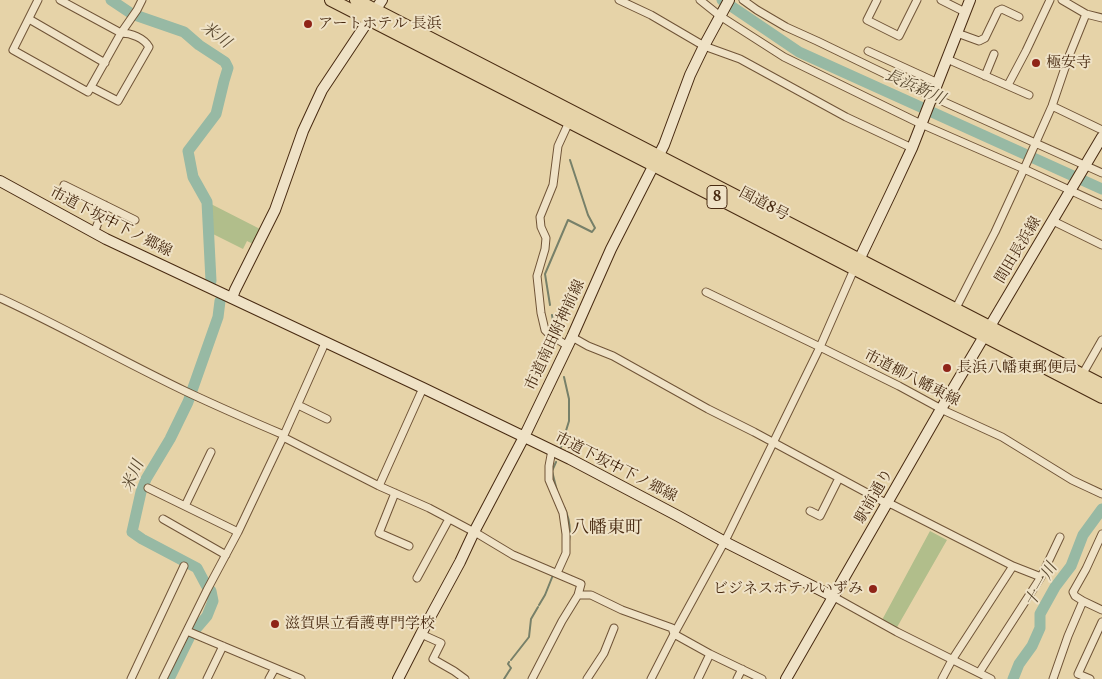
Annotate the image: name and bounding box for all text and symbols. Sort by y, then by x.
place label: アートホテル 長浜 [318,15,442,33]
water label: 米川 [197,18,235,52]
marker: アートホテル 長浜 [302,18,314,30]
place label: 極安寺 [1046,54,1091,72]
marker: 極安寺 [1030,57,1042,69]
water label: 長浜新川 [882,65,948,109]
street label: 市道下坂中下ノ郷線 [47,183,175,261]
street label: 国道8号 [736,183,792,225]
road number: 8 [707,186,727,208]
street label: 間田長浜線 [991,213,1045,287]
street label: 市道南田附神前線 [521,277,589,393]
street label: 市道柳八幡東線 [861,346,963,410]
place label: 長浜八幡東郵便局 [957,359,1077,377]
marker: 長浜八幡東郵便局 [941,362,953,374]
street label: 市道下坂中下ノ郷線 [552,428,680,506]
water label: 米川 [118,458,148,494]
street label: 駅前通り [851,466,897,526]
district label: 八幡東町 [571,517,643,539]
water label: 十一川 [1021,559,1061,611]
place label: ビジネスホテルいずみ [713,580,863,598]
marker: ビジネスホテルいずみ [867,583,879,595]
place label: 滋賀県立看護専門学校 [285,615,435,633]
marker: 滋賀県立看護専門学校 [269,618,281,630]

